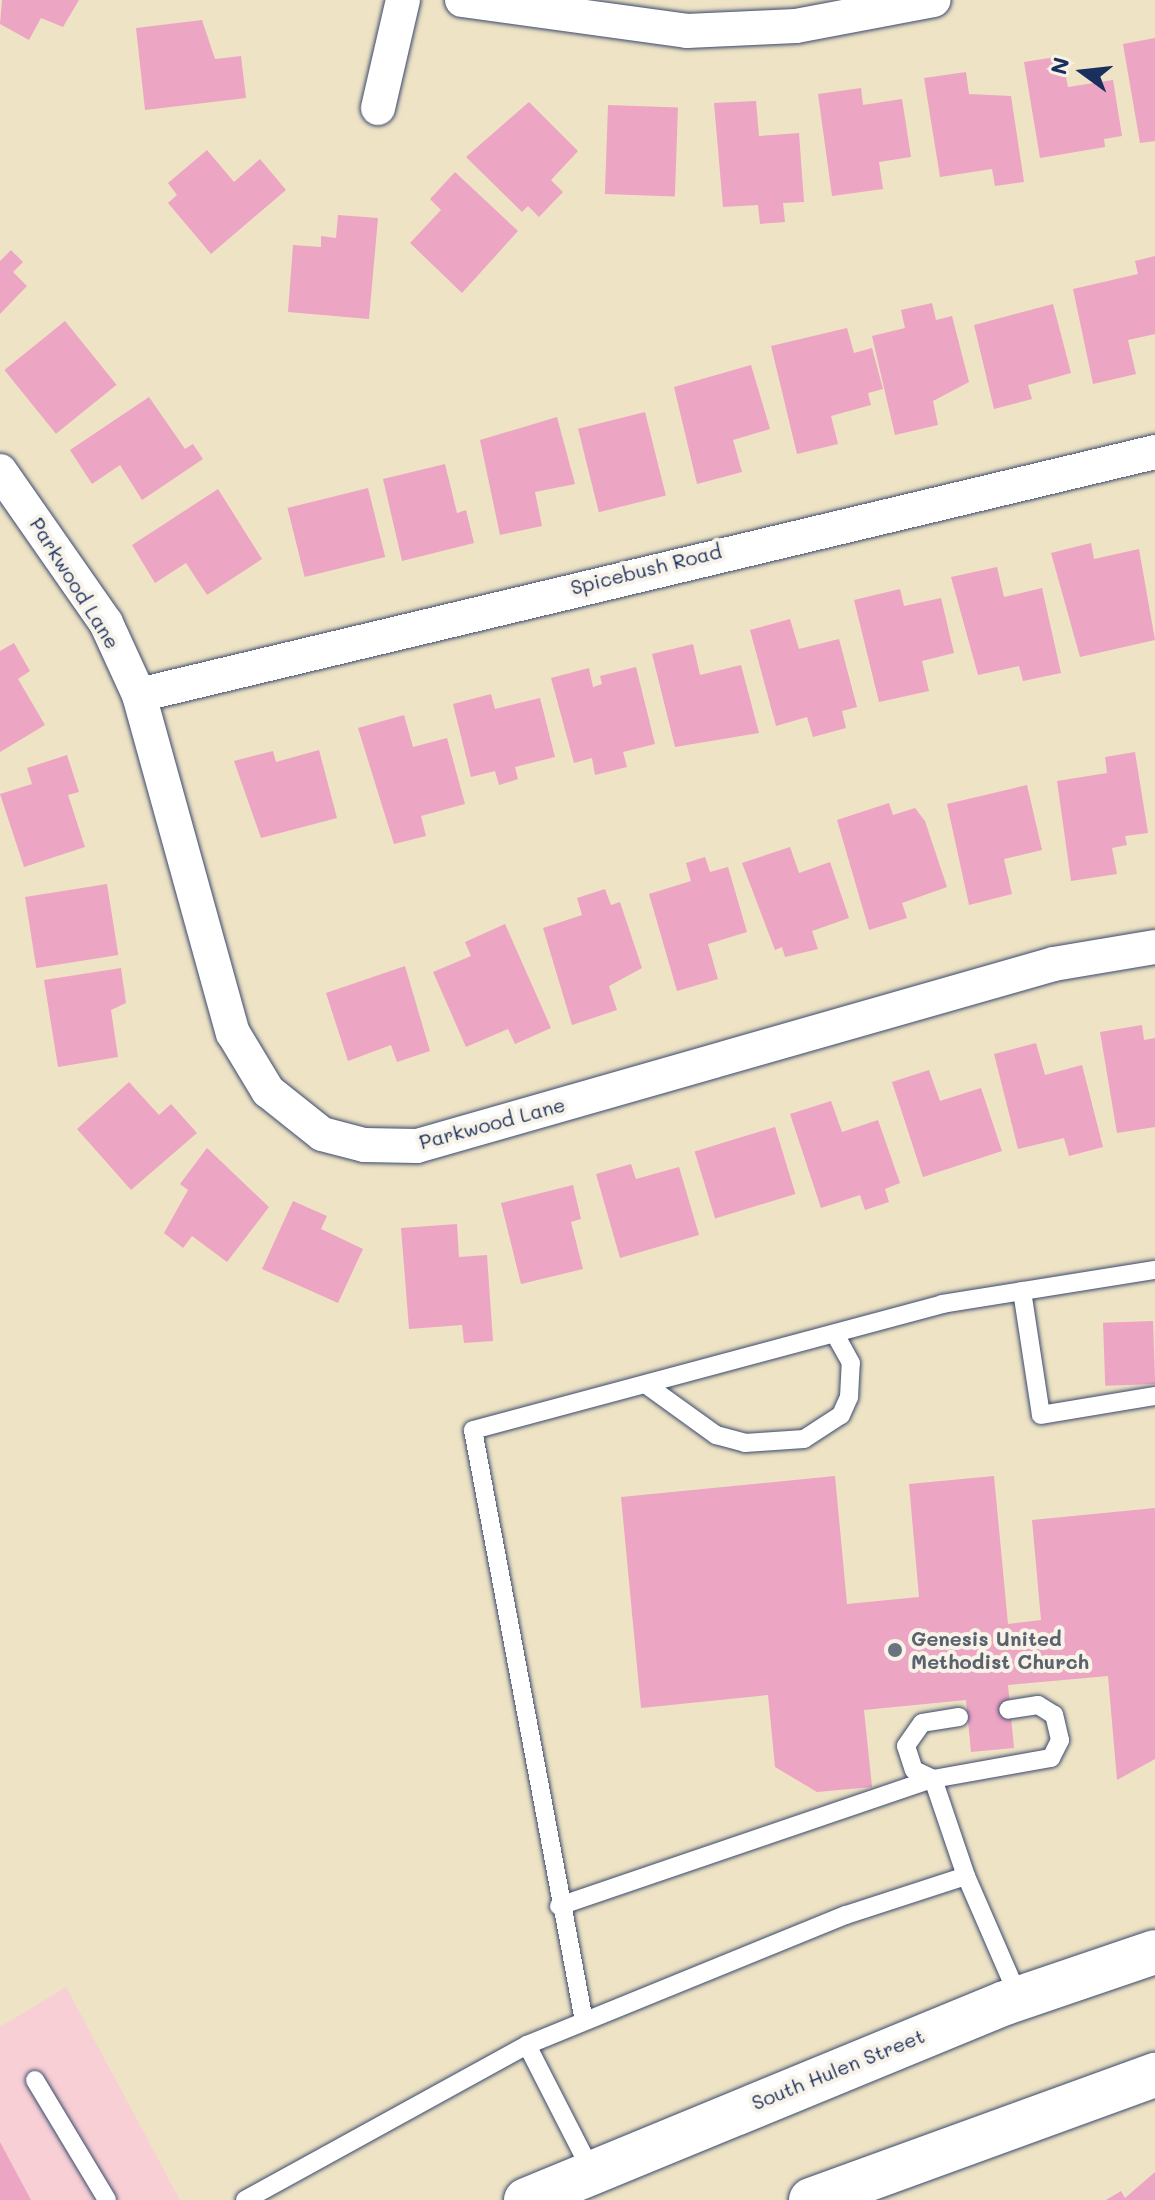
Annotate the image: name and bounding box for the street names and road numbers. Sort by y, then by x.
street label: Parkwood Lane [25,513,125,653]
street label: Spicebush Road [568,539,724,599]
street label: Parkwood Lane [416,1092,568,1154]
street label: South Hulen Street [748,2023,928,2115]

